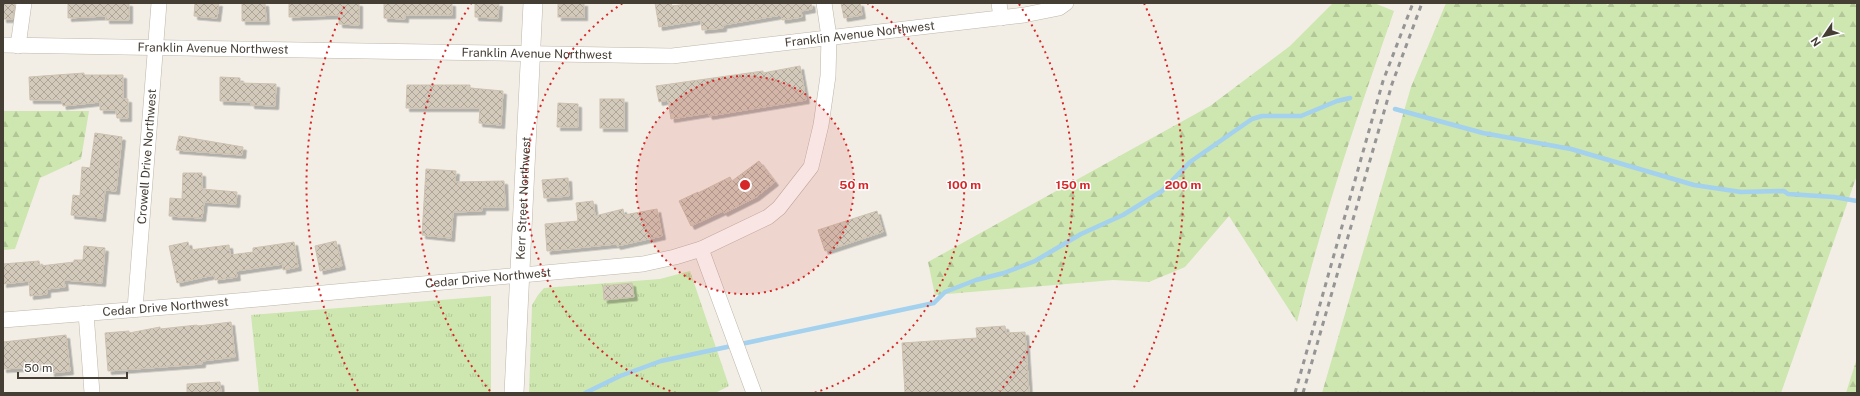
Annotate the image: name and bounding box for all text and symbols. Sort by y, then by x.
north arrow [1804,16,1844,56]
street label: Franklin Avenue Northwest [784,18,936,50]
text: N [1808,35,1823,49]
street label: Franklin Avenue Northwest [137,40,289,57]
street label: Franklin Avenue Northwest [461,46,613,62]
street label: Crowell Drive Northwest [135,88,159,225]
street label: Kerr Street Northwest [513,136,533,260]
centre of rings [738,178,752,192]
text: 50 m [839,178,869,192]
text: 100 m [947,178,981,192]
text: 150 m [1056,178,1090,192]
text: 200 m [1165,178,1201,192]
street label: Cedar Drive Northwest [425,265,552,291]
street label: Cedar Drive Northwest [102,295,229,319]
scale bar [18,354,127,380]
text: 50 m [24,361,52,375]

